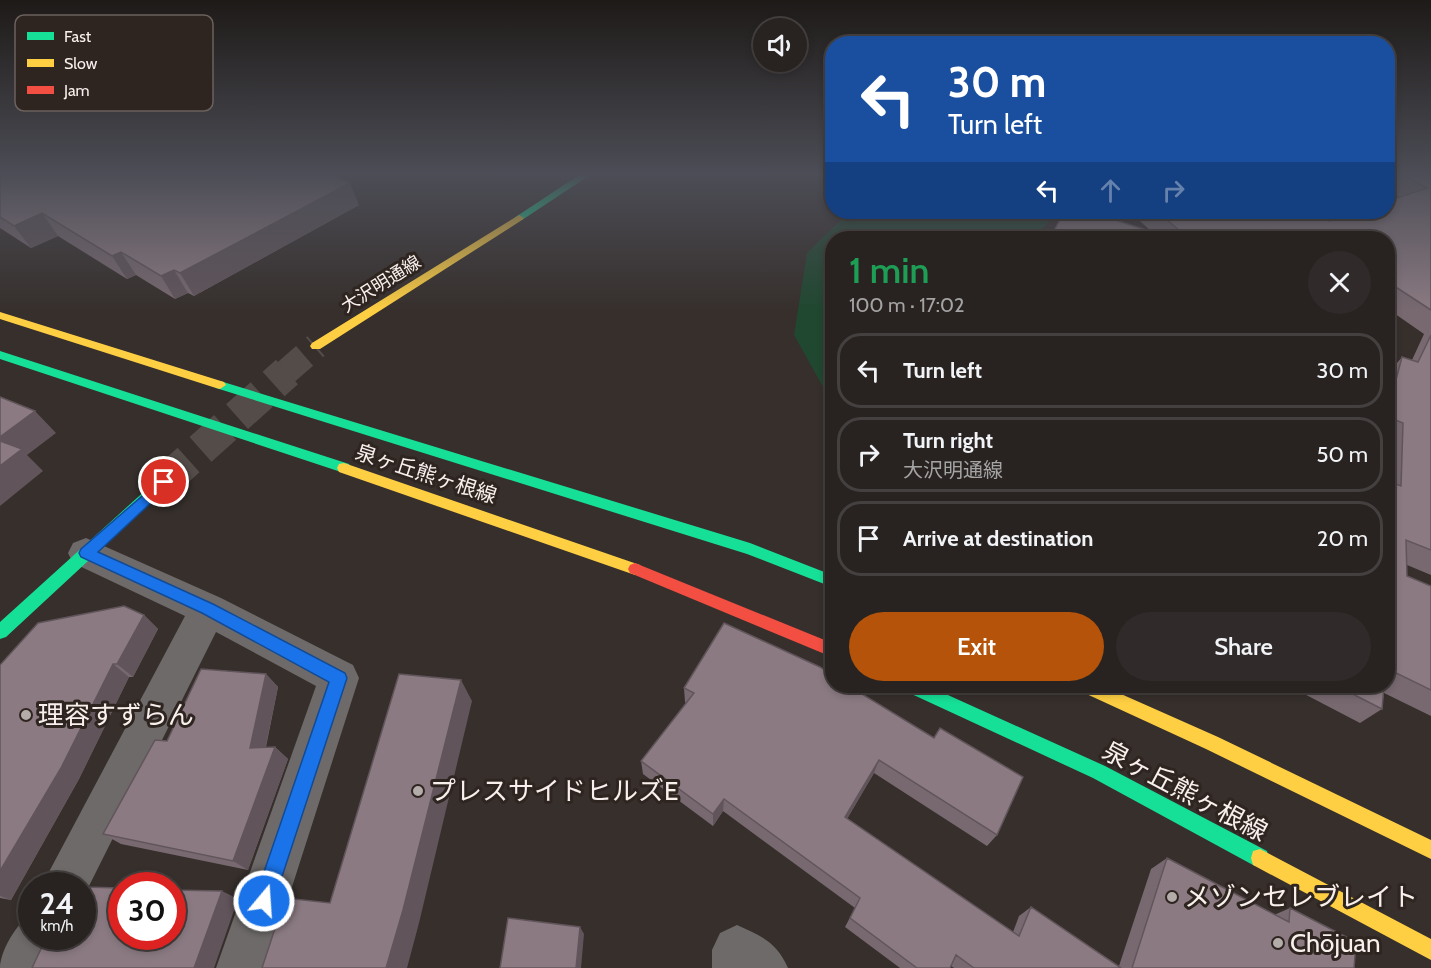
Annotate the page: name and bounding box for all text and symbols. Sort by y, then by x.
legend [15,15,213,111]
map controls [753,18,807,72]
button: sound [753,18,807,72]
text: Fast [64,27,92,46]
text: Slow [64,54,98,73]
text: 30 m [948,56,1046,108]
icon: left [849,60,927,138]
text: Jam [63,81,90,100]
text: Turn left [948,108,1042,141]
icon: left [1031,174,1064,207]
icon: ahead [1094,174,1127,207]
icon: right [1157,174,1190,207]
text: 1 min [849,248,929,292]
street label: 大沢明通線 [337,251,425,317]
button: close [1308,251,1371,314]
text: 100 m · 17:02 [849,293,964,317]
icon: left [852,354,885,387]
text: Turn left [903,357,982,384]
text: 30 m [1316,357,1368,384]
text: Turn right [903,427,993,454]
icon: right [852,438,885,471]
street label: 泉ヶ丘熊ヶ根線 [352,439,500,508]
text: 50 m [1316,441,1368,468]
pin [138,456,189,507]
text: 大沢明通線 [903,458,1003,482]
icon: arrive [147,465,180,498]
icon: arrive [852,522,885,555]
text: Arrive at destination [903,525,1093,552]
text: 20 m [1317,525,1368,552]
button: Exit [849,612,1104,681]
button: Share [1116,612,1371,681]
place label: 理容すずらん [38,699,194,731]
marker: 理容すずらん [19,708,33,722]
street label: 泉ヶ丘熊ヶ根線 [1097,734,1273,848]
place label: プレスサイドヒルズE [430,775,678,807]
marker: プレスサイドヒルズE [411,784,425,798]
position arrow [232,869,296,933]
speed limit sign: 30 [108,872,186,950]
place label: メゾンセレブレイト [1184,881,1418,913]
text: 24 [40,885,74,922]
marker: メゾンセレブレイト [1165,890,1179,904]
text: km/h [41,917,73,935]
place label: Chōjuan [1290,927,1381,959]
marker: Chōjuan [1271,936,1285,950]

